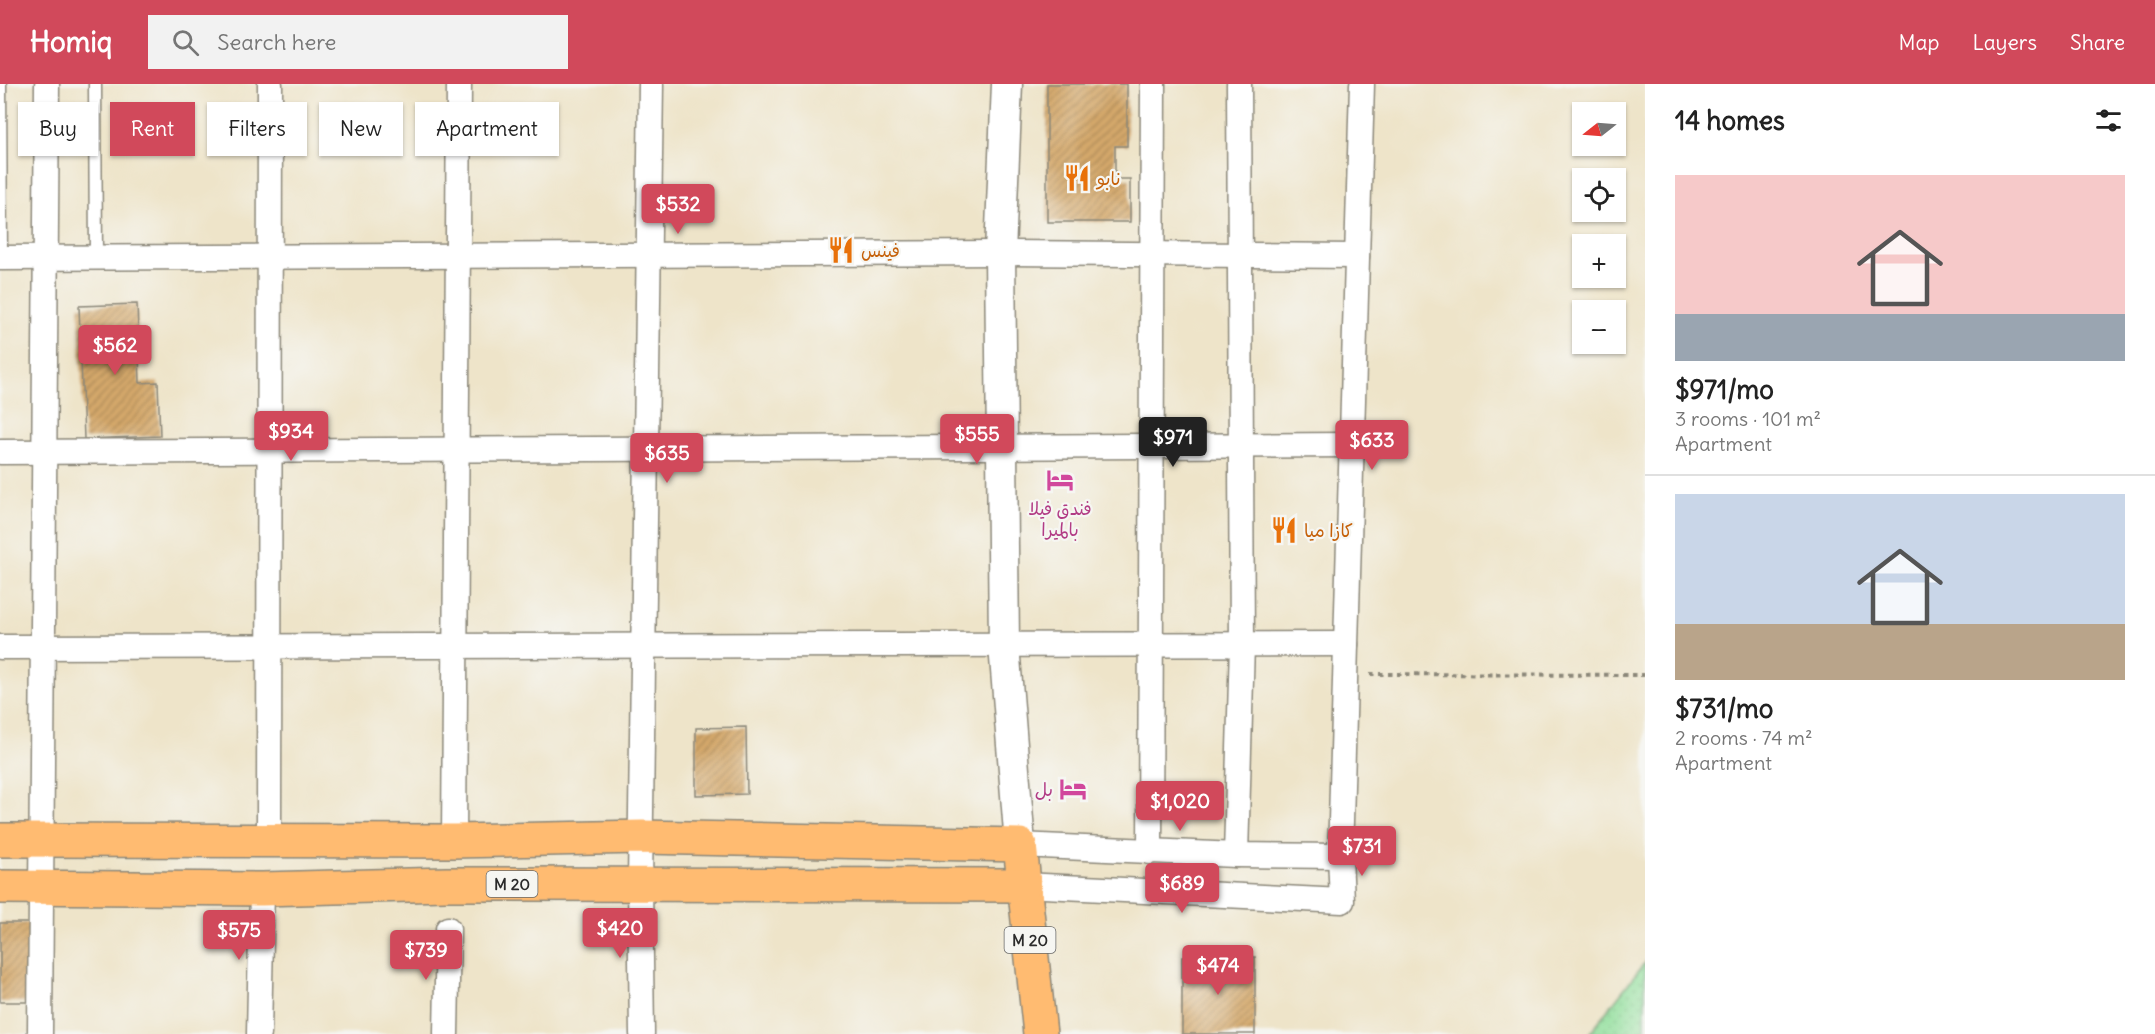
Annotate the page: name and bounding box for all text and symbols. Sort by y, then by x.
search box [148,15,568,69]
text: Homiq [30,24,112,60]
icon: search [169,26,202,59]
text: Search here [217,28,336,56]
text: Map [1899,29,1939,56]
text: Layers [1972,29,2037,56]
text: Share [2070,29,2125,56]
chip: Buy [18,102,98,156]
chip: Rent [110,102,195,156]
chip: Filters [207,102,307,156]
chip: New [319,102,403,156]
chip: Apartment [415,102,559,156]
north arrow [1572,102,1626,156]
map controls [1572,102,1626,354]
text: 14 homes [1675,104,1785,137]
icon: filters [2092,104,2125,137]
restaurant icon: نابو [1062,163,1092,193]
place label: نابو [1095,167,1121,190]
button: locate [1572,168,1626,222]
pin: $532 [642,184,714,235]
text: $532 [656,191,700,216]
icon: home [1846,214,1954,322]
button: + [1572,234,1626,288]
restaurant icon: فينس [826,235,856,265]
place label: فينس [861,239,900,262]
button: − [1572,300,1626,354]
pin: $562 [79,325,151,376]
text: $562 [92,332,138,357]
text: $971/mo [1675,373,1774,406]
text: 3 rooms · 101 m² [1675,406,1821,431]
pin: $934 [255,411,327,462]
pin: $555 [941,414,1013,465]
pin: $971 [1137,417,1209,468]
text: $934 [268,418,314,443]
pin: $633 [1336,420,1408,471]
text: $555 [954,421,1000,446]
text: $971 [1153,424,1193,449]
text: $633 [1349,427,1395,452]
text: Apartment [1675,431,1772,456]
pin: $635 [631,433,703,484]
text: $635 [644,440,690,465]
hotel icon: فندق فيلا بالميرا [1045,465,1075,495]
place label: فندق فيلا بالميرا [1028,497,1092,541]
restaurant icon: كازا ميا [1269,515,1299,545]
place label: كازا ميا [1304,519,1353,542]
icon: home [1846,533,1954,641]
text: $731/mo [1675,692,1773,725]
text: 2 rooms · 74 m² [1675,725,1812,750]
text: Apartment [1675,750,1772,775]
hotel icon: بل [1058,774,1088,804]
place label: بل [1035,778,1053,801]
pin: $1,020 [1131,781,1229,832]
text: $1,020 [1150,788,1210,813]
pin: $731 [1326,826,1398,877]
text: $731 [1342,833,1382,858]
pin: $689 [1146,863,1218,914]
text: $689 [1159,870,1205,895]
road number: M 20 [486,871,538,897]
pin: $420 [584,908,656,959]
pin: $575 [203,910,275,961]
text: $420 [597,915,643,940]
text: $575 [217,917,261,942]
road number: M 20 [1004,927,1056,953]
pin: $739 [390,930,462,981]
text: $739 [404,937,448,962]
pin: $474 [1182,945,1254,996]
text: $474 [1196,952,1240,977]

